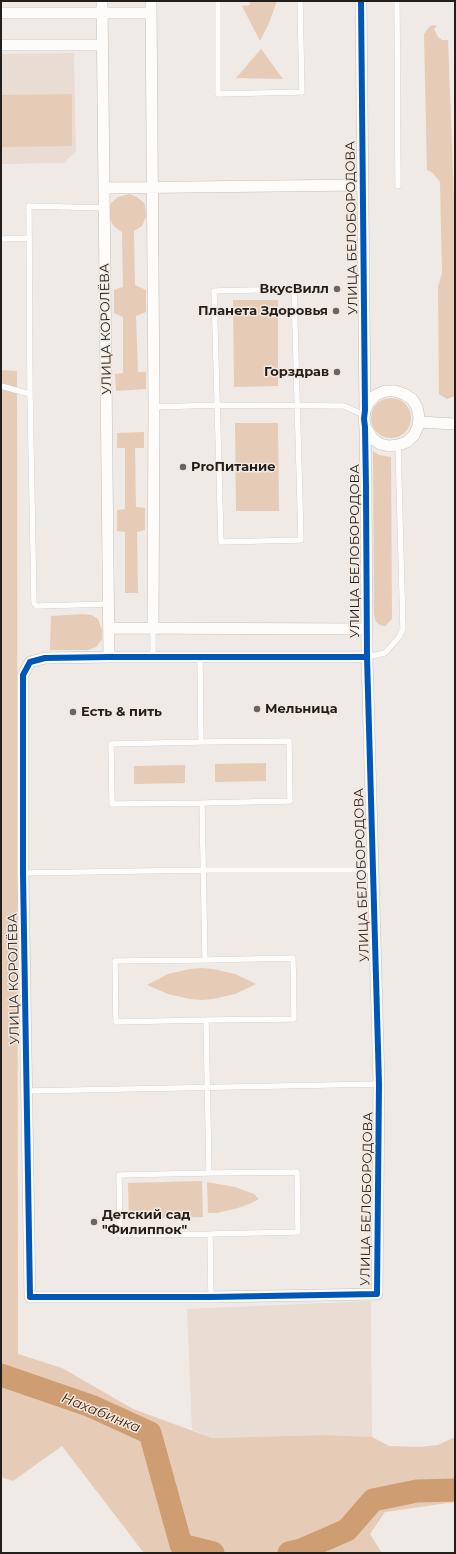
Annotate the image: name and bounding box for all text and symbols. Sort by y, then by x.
street label: УЛИЦА БЕЛОБОРОДОВА [343,141,361,315]
street label: УЛИЦА КОРОЛЁВА [97,263,115,395]
place label: ВкусВилл [260,281,329,297]
marker: ВкусВилл [332,284,342,294]
place label: Планета Здоровья [198,303,328,319]
marker: Планета Здоровья [331,306,341,316]
place label: Горздрав [264,364,329,380]
marker: Горздрав [332,367,342,377]
place label: ProПитание [191,459,276,475]
marker: ProПитание [178,462,188,472]
street label: УЛИЦА БЕЛОБОРОДОВА [347,464,363,638]
place label: Мельница [265,701,338,717]
place label: Есть & пить [81,704,162,720]
marker: Мельница [252,704,262,714]
marker: Есть & пить [68,707,78,717]
street label: УЛИЦА БЕЛОБОРОДОВА [351,788,373,962]
street label: УЛИЦА КОРОЛЁВА [5,913,23,1045]
street label: УЛИЦА БЕЛОБОРОДОВА [358,1112,376,1286]
place label: Детский сад "Филиппок" [102,1207,190,1238]
marker: Детский сад "Филиппок" [89,1217,99,1227]
water label: Нахабинка [59,1390,143,1436]

